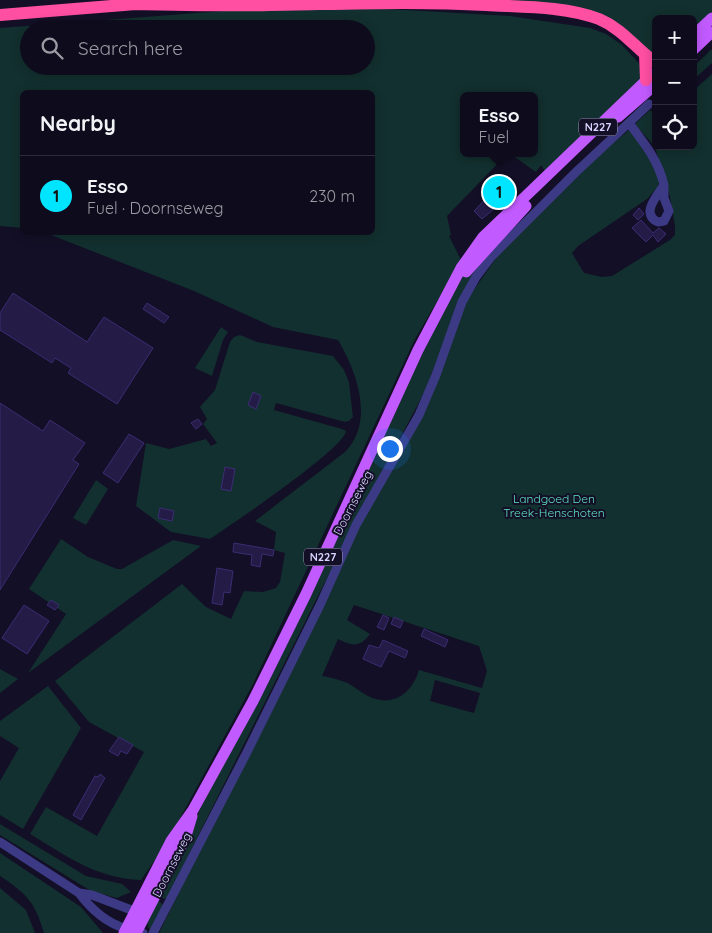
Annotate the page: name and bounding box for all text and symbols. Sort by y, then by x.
map controls [652,15,697,150]
button: + [652,15,697,60]
search box [20,20,375,75]
icon: search [38,34,66,62]
text: Search here [78,36,183,60]
button: − [652,60,697,105]
popup [460,92,538,157]
text: Esso [478,103,520,127]
button: locate [652,105,697,150]
text: Nearby [40,110,116,136]
road number: N227 [579,118,617,136]
text: Fuel [478,127,509,147]
pin: 1 [483,173,515,211]
text: Esso [87,174,128,198]
text: 1 [53,186,59,206]
text: 230 m [309,186,355,206]
text: Fuel · Doornseweg [87,198,223,218]
your location [377,436,403,462]
street label: Doornseweg [330,468,375,538]
park label: Landgoed Den Treek-Henschoten [503,491,605,520]
road number: N227 [304,548,342,566]
street label: Doornseweg [149,830,194,900]

